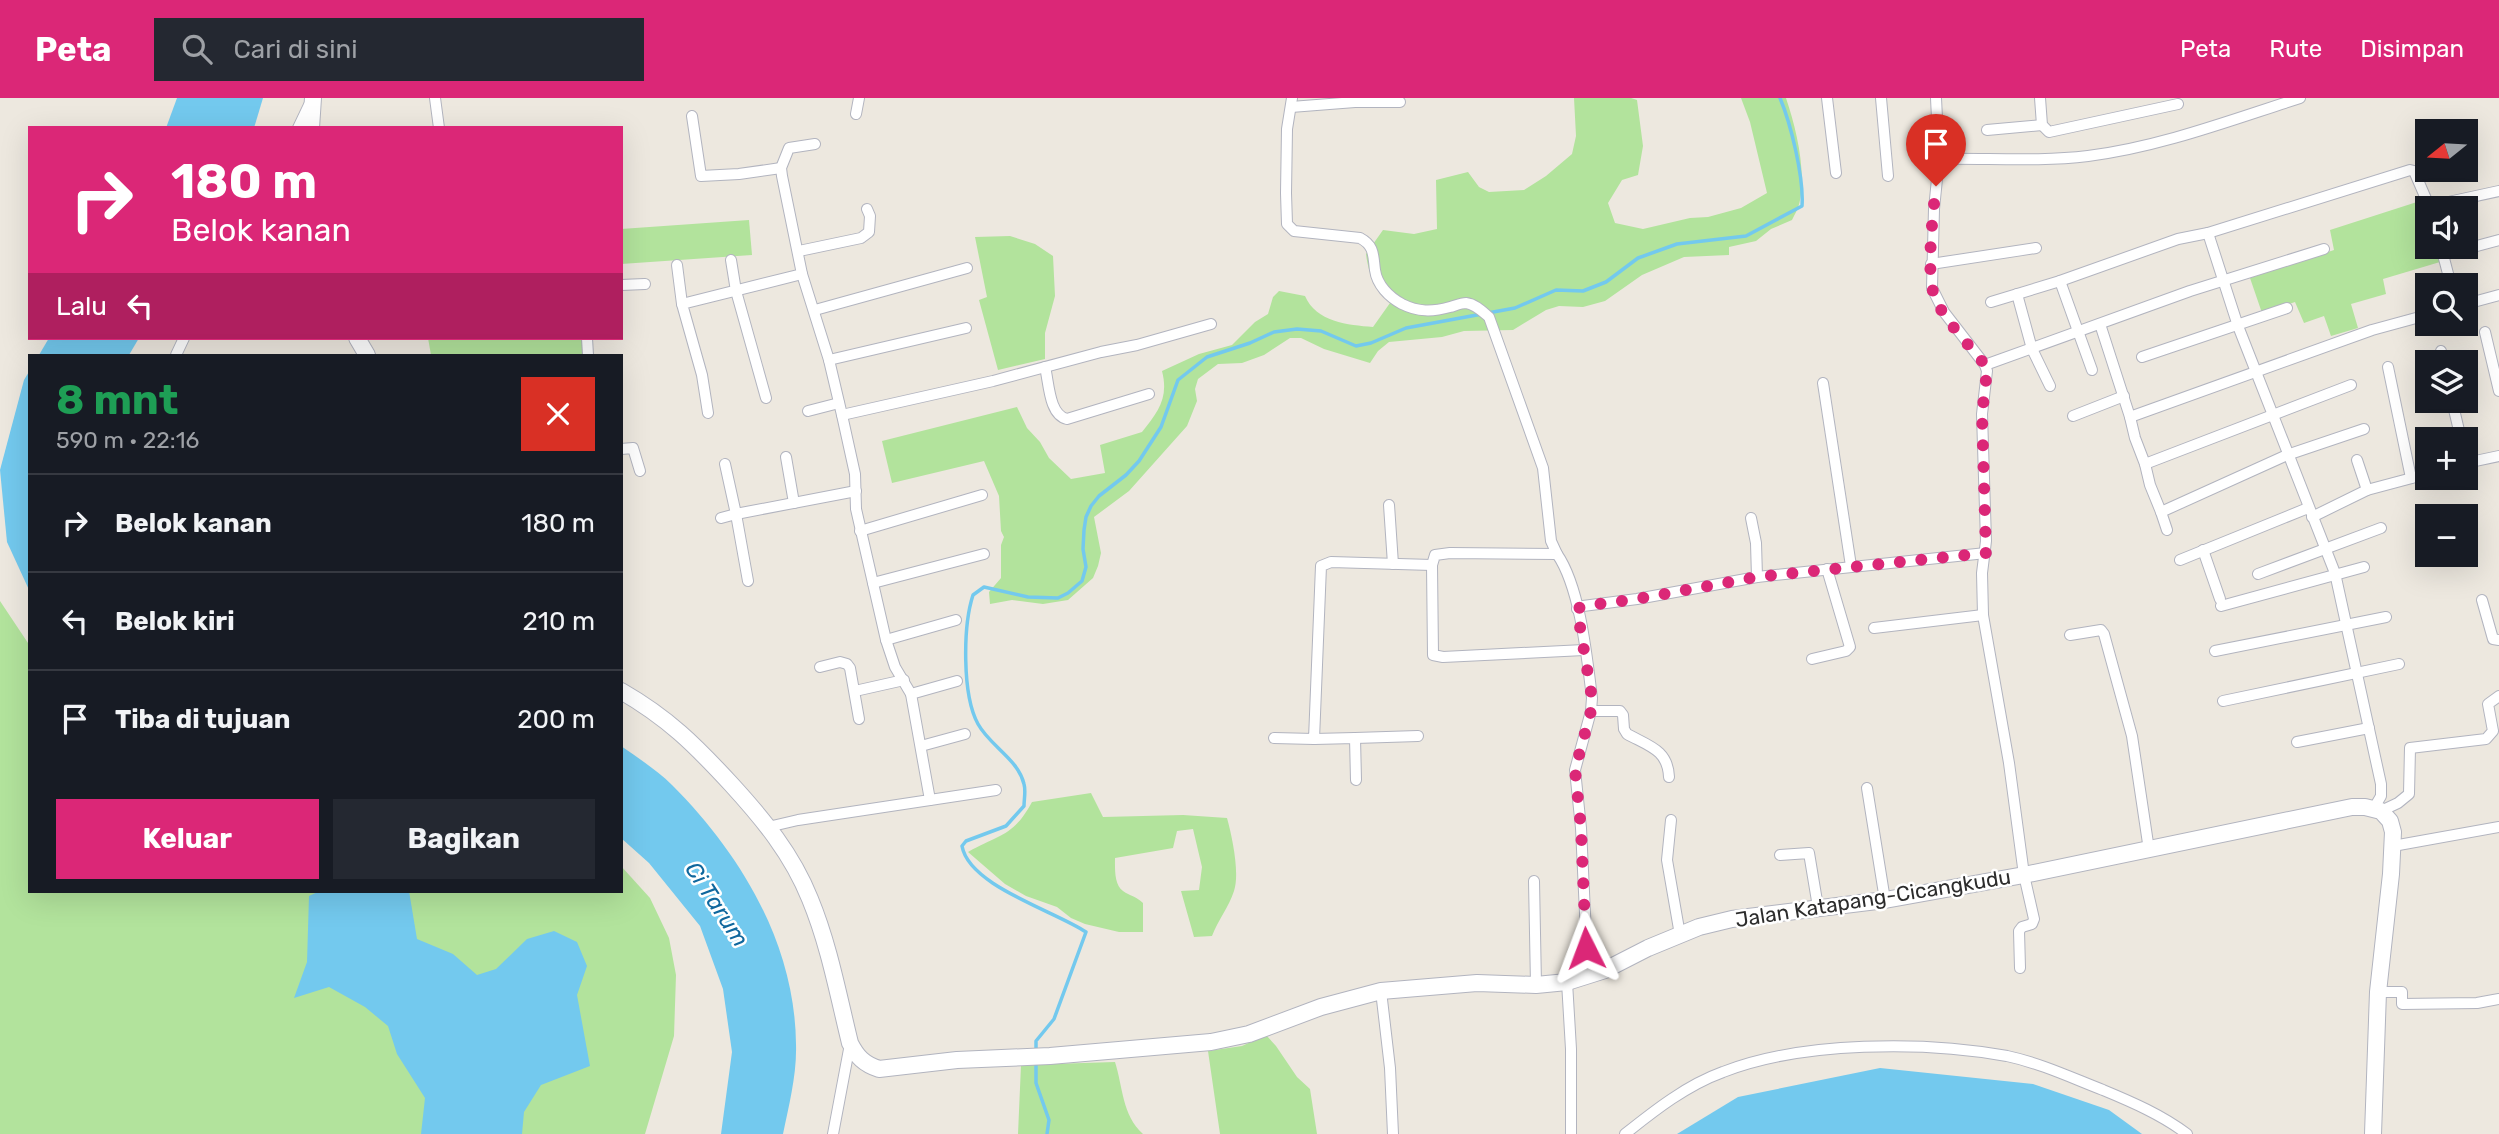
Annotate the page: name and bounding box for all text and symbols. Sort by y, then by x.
search box [154,18,644,81]
text: Peta [35,30,112,69]
icon: search [178,30,216,68]
text: Cari di sini [234,34,357,65]
text: Peta [2180,35,2231,63]
text: Rute [2269,35,2322,63]
text: Disimpan [2360,35,2464,63]
pin [1906,114,1966,186]
north arrow [2415,119,2478,182]
map controls [2415,119,2478,567]
icon: arrive [1917,125,1955,163]
text: 180 m [171,152,317,210]
icon: right [56,154,147,245]
button: sound [2415,196,2478,259]
text: Belok kanan [171,211,351,249]
button: search [2415,273,2478,336]
icon: left [121,287,159,325]
text: Lalu [56,291,107,322]
button: layers [2415,350,2478,413]
text: 8 mnt [56,375,178,425]
button: close [521,377,595,451]
text: 590 m · 22:16 [56,426,199,454]
button: + [2415,427,2478,490]
icon: right [56,504,94,542]
button: − [2415,504,2478,567]
text: Belok kanan [115,508,272,539]
text: 180 m [521,508,595,539]
icon: left [56,602,94,640]
text: Belok kiri [115,606,235,637]
text: 210 m [523,606,595,637]
icon: arrive [56,700,94,738]
text: Tiba di tujuan [115,704,290,735]
text: 200 m [517,704,595,735]
button: Keluar [56,799,319,879]
button: Bagikan [333,799,595,879]
water label: Ci Tarum [679,856,755,952]
street label: Jalan Katapang-Cicangkudu [1733,864,2013,932]
position arrow [1549,911,1623,985]

